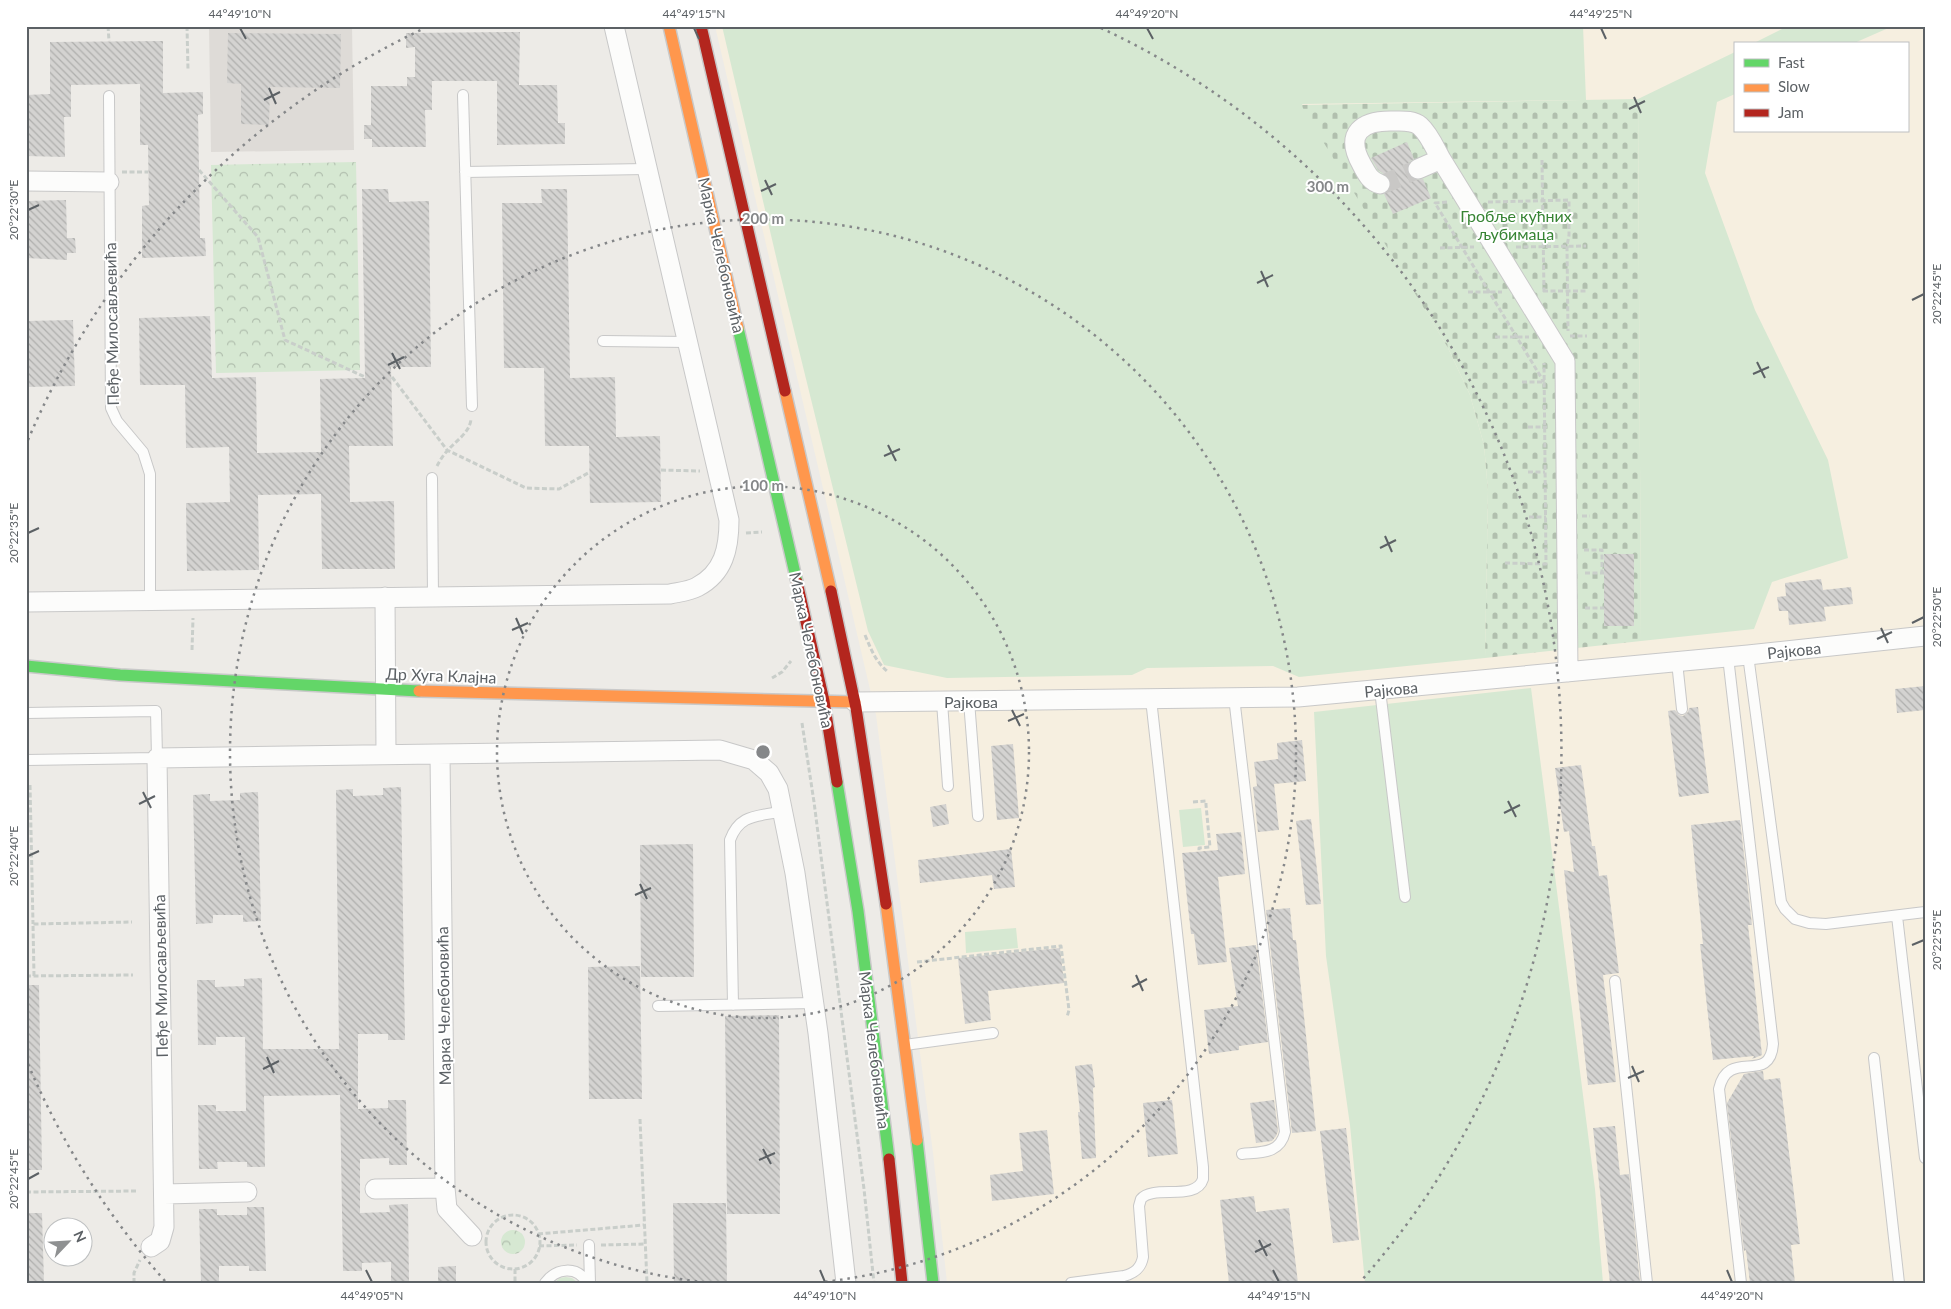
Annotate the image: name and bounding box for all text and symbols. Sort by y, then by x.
text: 44°49'10"N [209,6,271,21]
text: 44°49'15"N [663,6,725,21]
text: 44°49'20"N [1116,6,1178,21]
text: 44°49'25"N [1570,6,1632,21]
legend [1734,42,1908,132]
text: Fast [1778,53,1805,71]
text: Slow [1778,77,1810,95]
text: Jam [1778,103,1804,121]
street label: Марка Челебоновића [695,175,749,335]
text: 300 m [1307,177,1349,195]
text: 20°22'30"E [6,180,21,240]
park label: Гробље кућних љубимаца [1460,206,1572,243]
text: 200 m [742,209,784,227]
street label: Пеђе Милосављевића [100,242,122,406]
text: 20°22'45"E [1929,264,1944,324]
text: 100 m [742,476,784,494]
text: 20°22'35"E [6,503,21,563]
street label: Марка Челебоновића [786,570,838,730]
text: 20°22'50"E [1929,587,1944,647]
street label: Рајкова [1766,638,1822,662]
street label: Др Хуга Клајна [385,664,497,686]
street label: Рајкова [1363,677,1419,701]
street label: Рајкова [944,692,998,711]
centre of rings [754,743,772,761]
text: 20°22'40"E [6,826,21,886]
street label: Пеђе Милосављевића [149,894,171,1058]
text: 20°22'55"E [1929,910,1944,970]
street label: Марка Челебоновића [432,926,454,1086]
street label: Марка Челебоновића [856,970,894,1130]
text: 20°22'45"E [6,1149,21,1209]
north arrow [42,1216,92,1266]
text: N [70,1228,90,1245]
text: 44°49'05"N [341,1288,403,1303]
text: 44°49'10"N [794,1288,856,1303]
text: 44°49'15"N [1248,1288,1310,1303]
text: 44°49'20"N [1701,1288,1763,1303]

